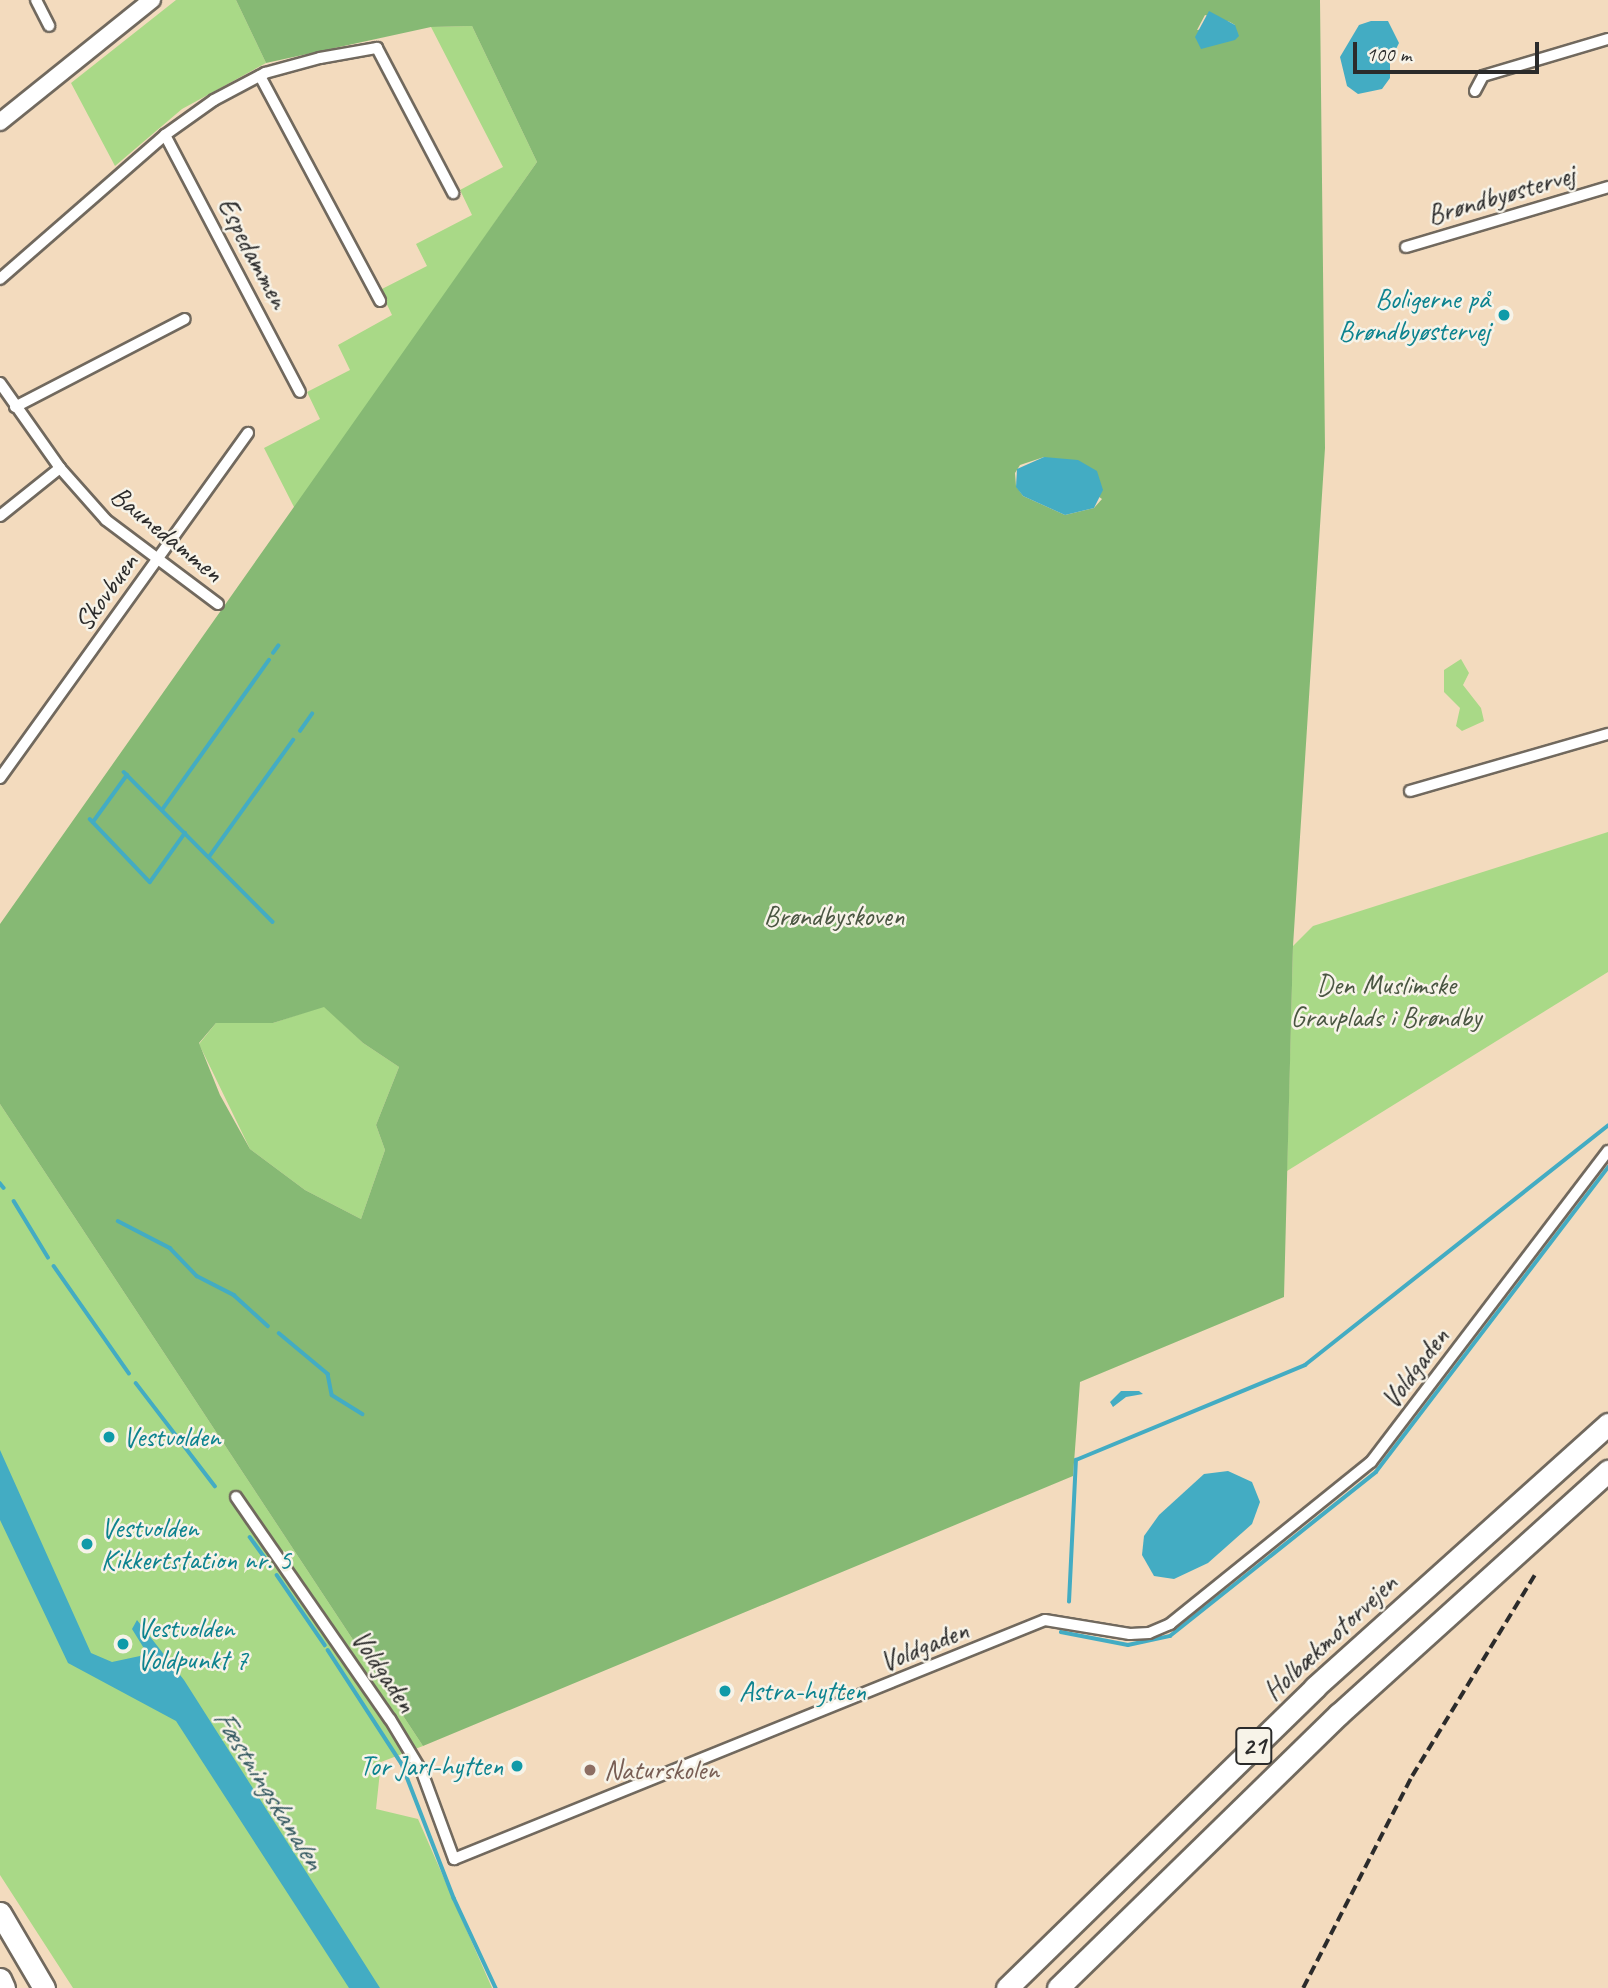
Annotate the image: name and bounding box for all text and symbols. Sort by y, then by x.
scale bar [1356,28,1542,72]
text: 100 m [1366,41,1411,67]
street label: Brøndbyøstervej [1423,158,1579,232]
street label: Espedammen [210,192,296,314]
place label: Boligerne på Brøndbyøstervej [1338,282,1490,348]
marker: Boligerne på Brøndbyøstervej [1496,307,1512,323]
street label: Baunedammen [104,478,230,590]
street label: Skovbuen [67,547,145,637]
park label: Brøndbyskoven [764,899,904,933]
park label: Den Muslimske Gravplads i Brøndby [1291,968,1481,1034]
street label: Voldgaden [1374,1321,1456,1415]
place label: Vestvolden [123,1420,220,1454]
marker: Vestvolden [101,1429,117,1445]
place label: Vestvolden Kikkertstation nr. 5 [101,1511,291,1577]
marker: Vestvolden Kikkertstation nr. 5 [79,1536,95,1552]
street label: Holbækmotorvejen [1256,1566,1404,1708]
place label: Vestvolden Voldpunkt 7 [137,1611,248,1677]
street label: Voldgaden [875,1613,973,1679]
street label: Voldgaden [344,1623,424,1719]
marker: Vestvolden Voldpunkt 7 [115,1636,131,1652]
place label: Astra-hytten [739,1674,866,1708]
marker: Astra-hytten [717,1683,733,1699]
water label: Fæstningskanalen [206,1702,332,1876]
road number: 21 [1235,1723,1273,1768]
place label: Tor Jarl-hytten [359,1749,503,1783]
place label: Naturskolen [604,1753,719,1787]
marker: Tor Jarl-hytten [509,1758,525,1774]
marker: Naturskolen [582,1762,598,1778]

